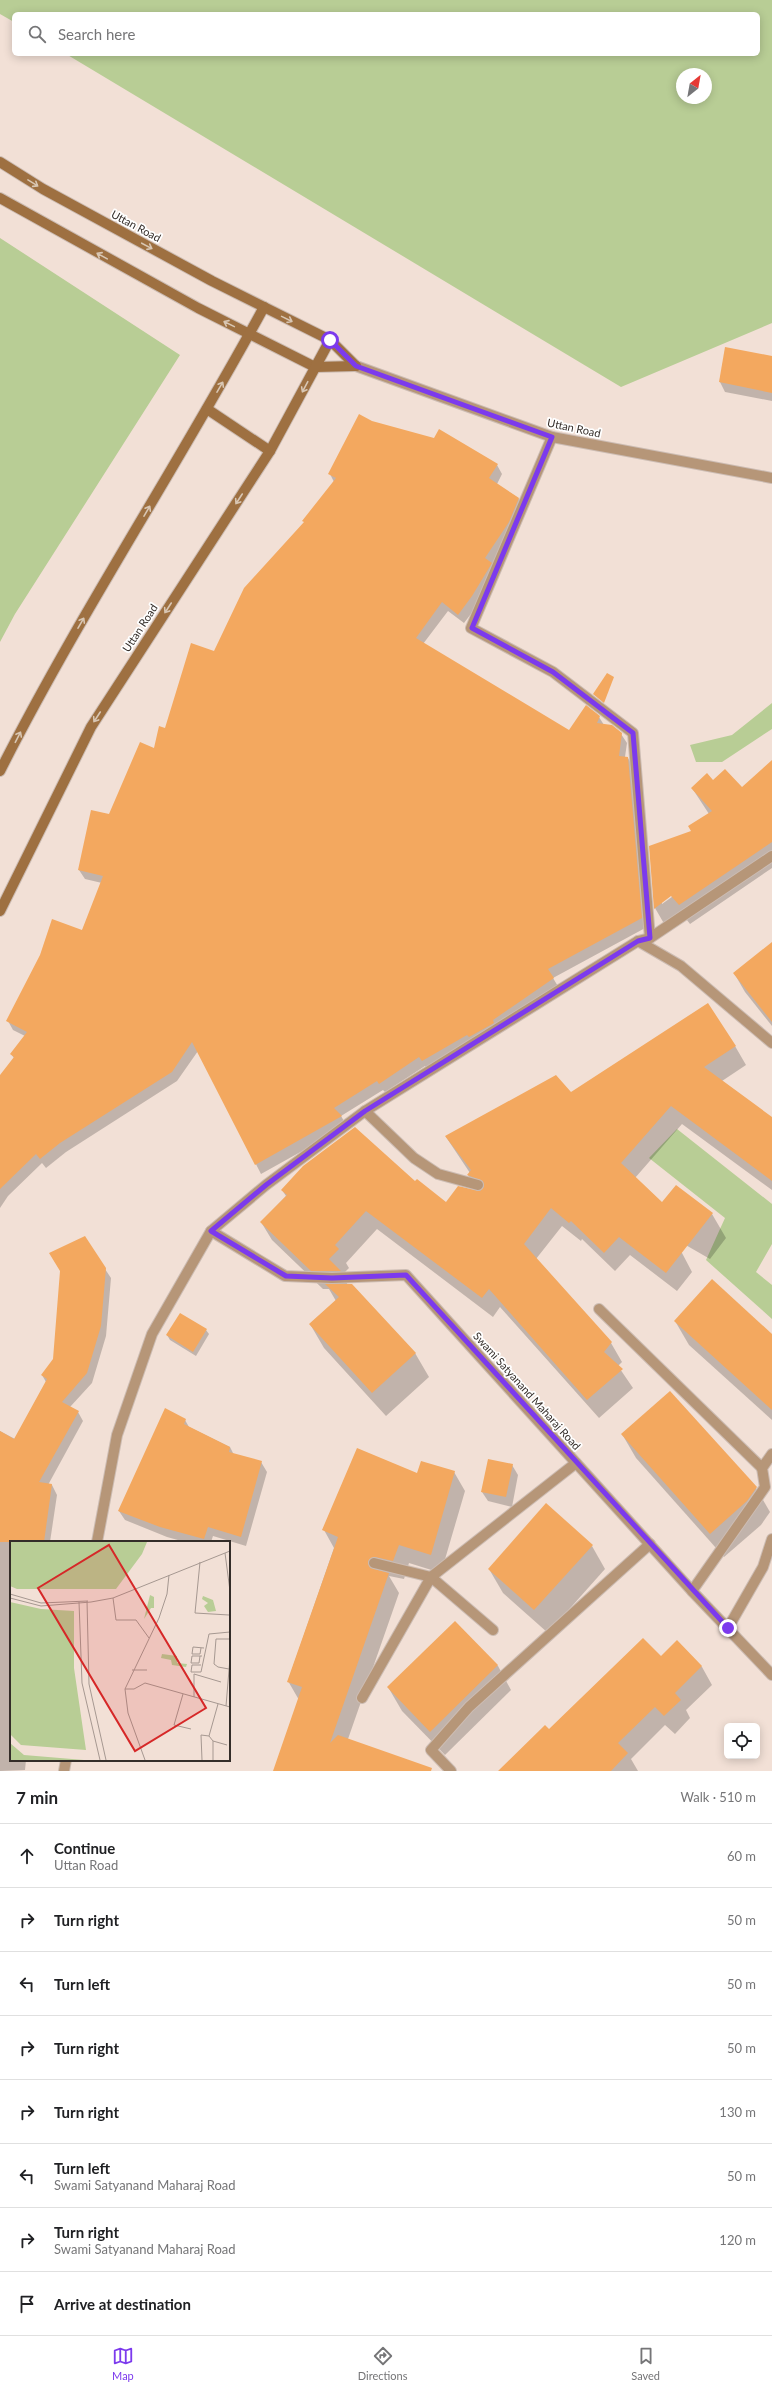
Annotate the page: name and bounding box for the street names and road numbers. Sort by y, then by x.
street label: Uttan Road [109,207,163,244]
street label: Uttan Road [546,416,602,440]
street label: Uttan Road [119,601,160,654]
street label: Swami Satyanand Maharaj Road [471,1329,584,1452]

